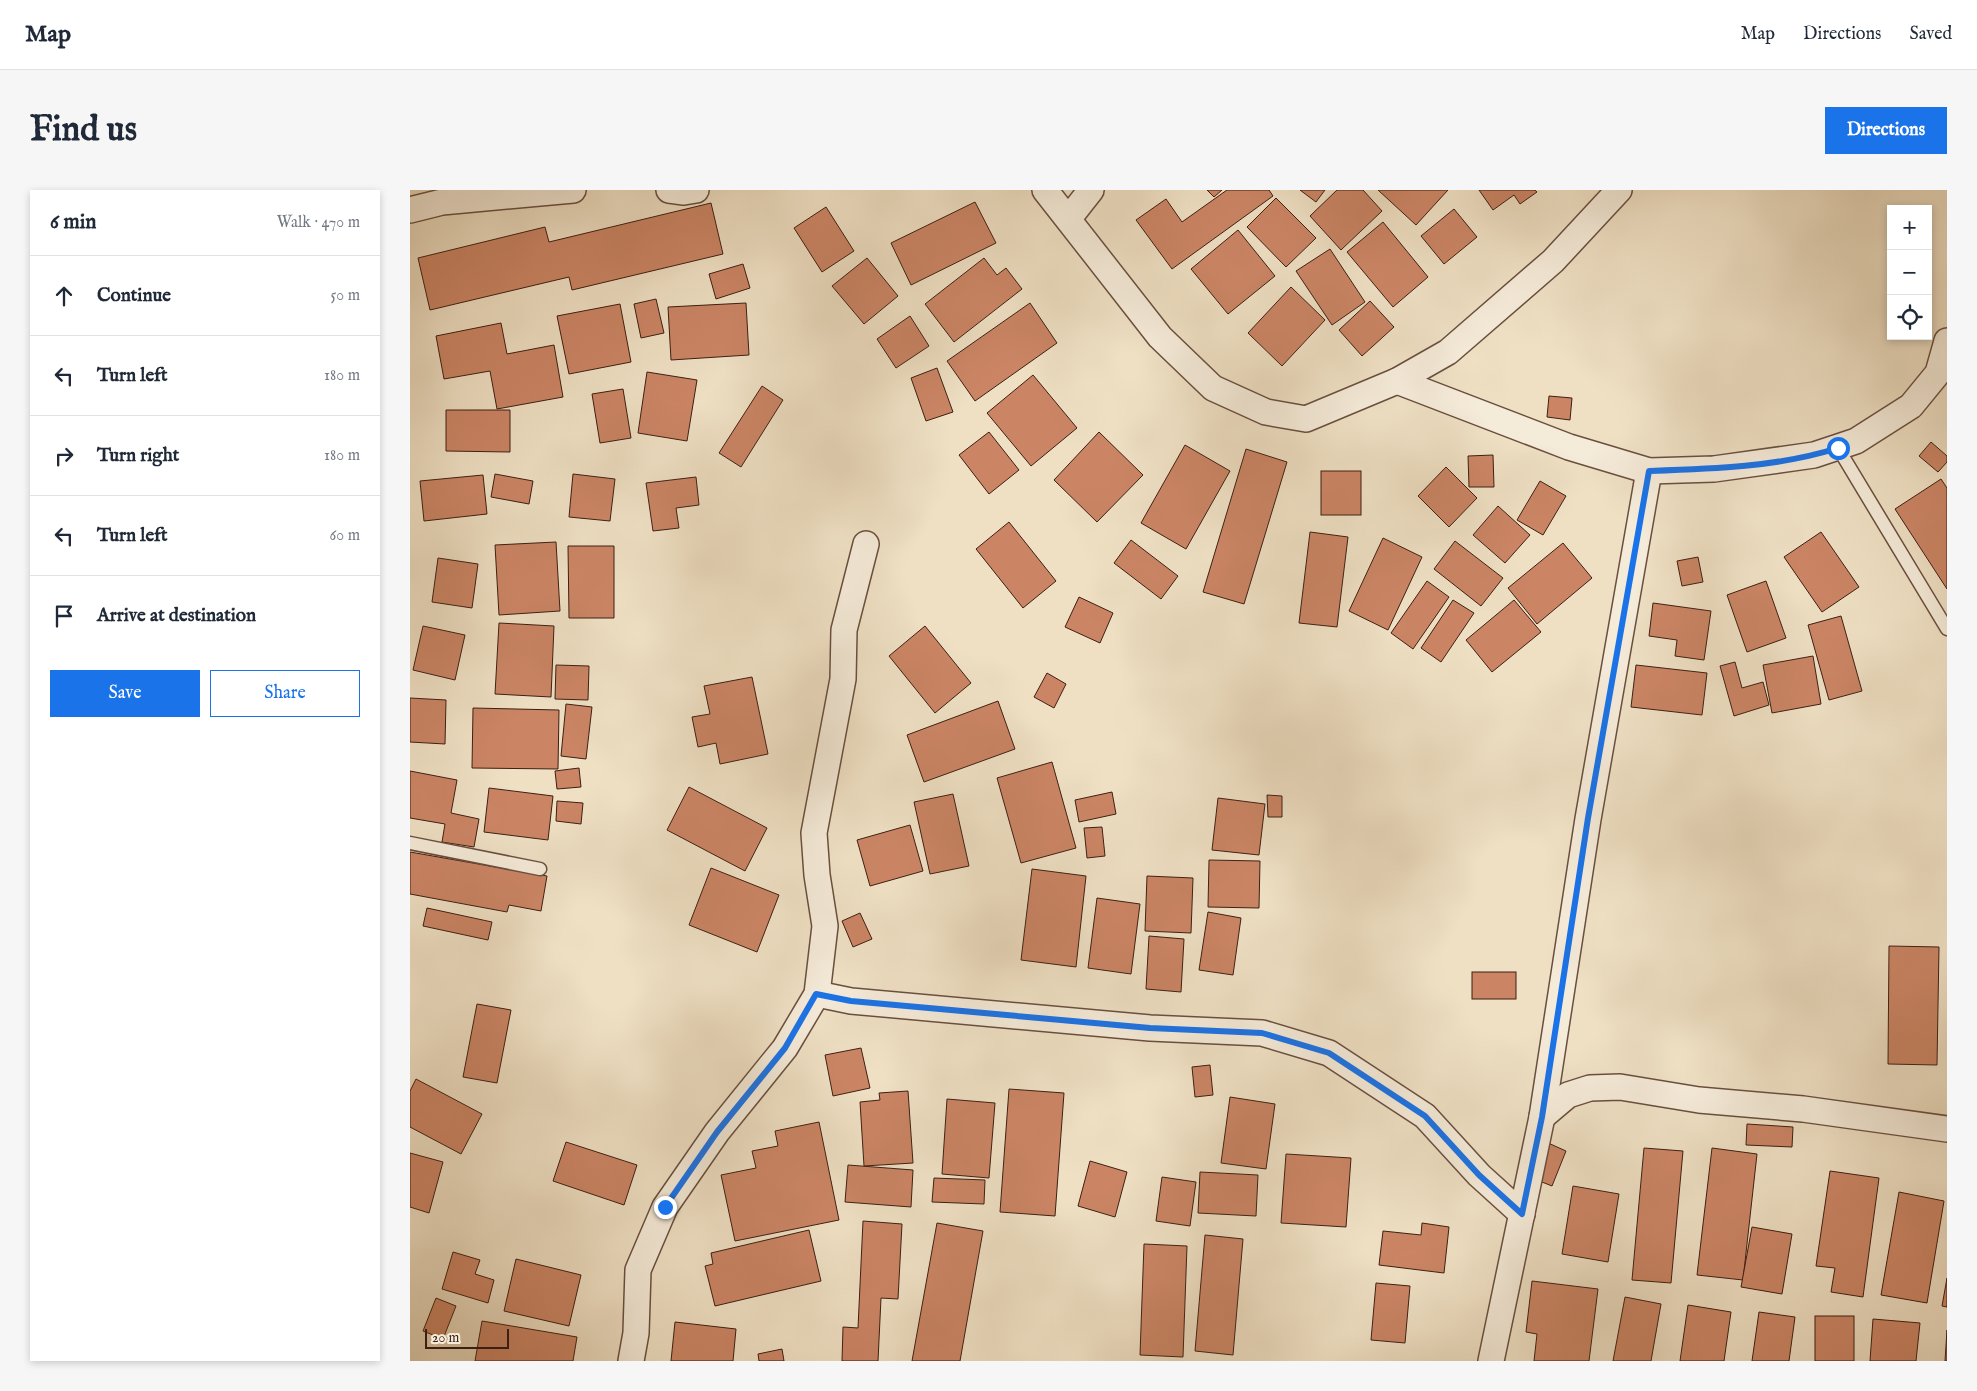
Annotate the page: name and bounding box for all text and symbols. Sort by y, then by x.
text: Map [25,19,71,50]
text: Map [1741,23,1775,46]
text: Directions [1803,23,1881,46]
text: Saved [1909,23,1952,46]
button: Directions [1825,107,1947,154]
text: Find us [30,108,137,153]
map controls [1887,205,1932,340]
button: + [1887,205,1932,250]
text: 6 min [50,209,96,236]
text: Walk · 470 m [277,213,360,233]
button: − [1887,250,1932,295]
icon: ahead [50,282,78,310]
text: Continue [97,284,171,308]
text: 50 m [331,286,360,306]
button: locate [1887,295,1932,340]
icon: left [50,362,78,390]
text: Turn left [97,364,168,388]
text: 180 m [324,366,360,386]
route start [1827,437,1850,460]
icon: right [50,442,78,470]
text: Turn right [97,444,179,468]
text: 180 m [324,446,360,466]
icon: left [50,522,78,550]
text: Turn left [97,524,168,548]
text: 60 m [330,526,360,546]
icon: arrive [50,602,78,630]
text: Arrive at destination [97,604,256,628]
button: Save [50,670,200,717]
button: Share [210,670,360,717]
route end [654,1196,677,1219]
scale bar [425,1326,509,1349]
text: 20 m [432,1329,459,1347]

